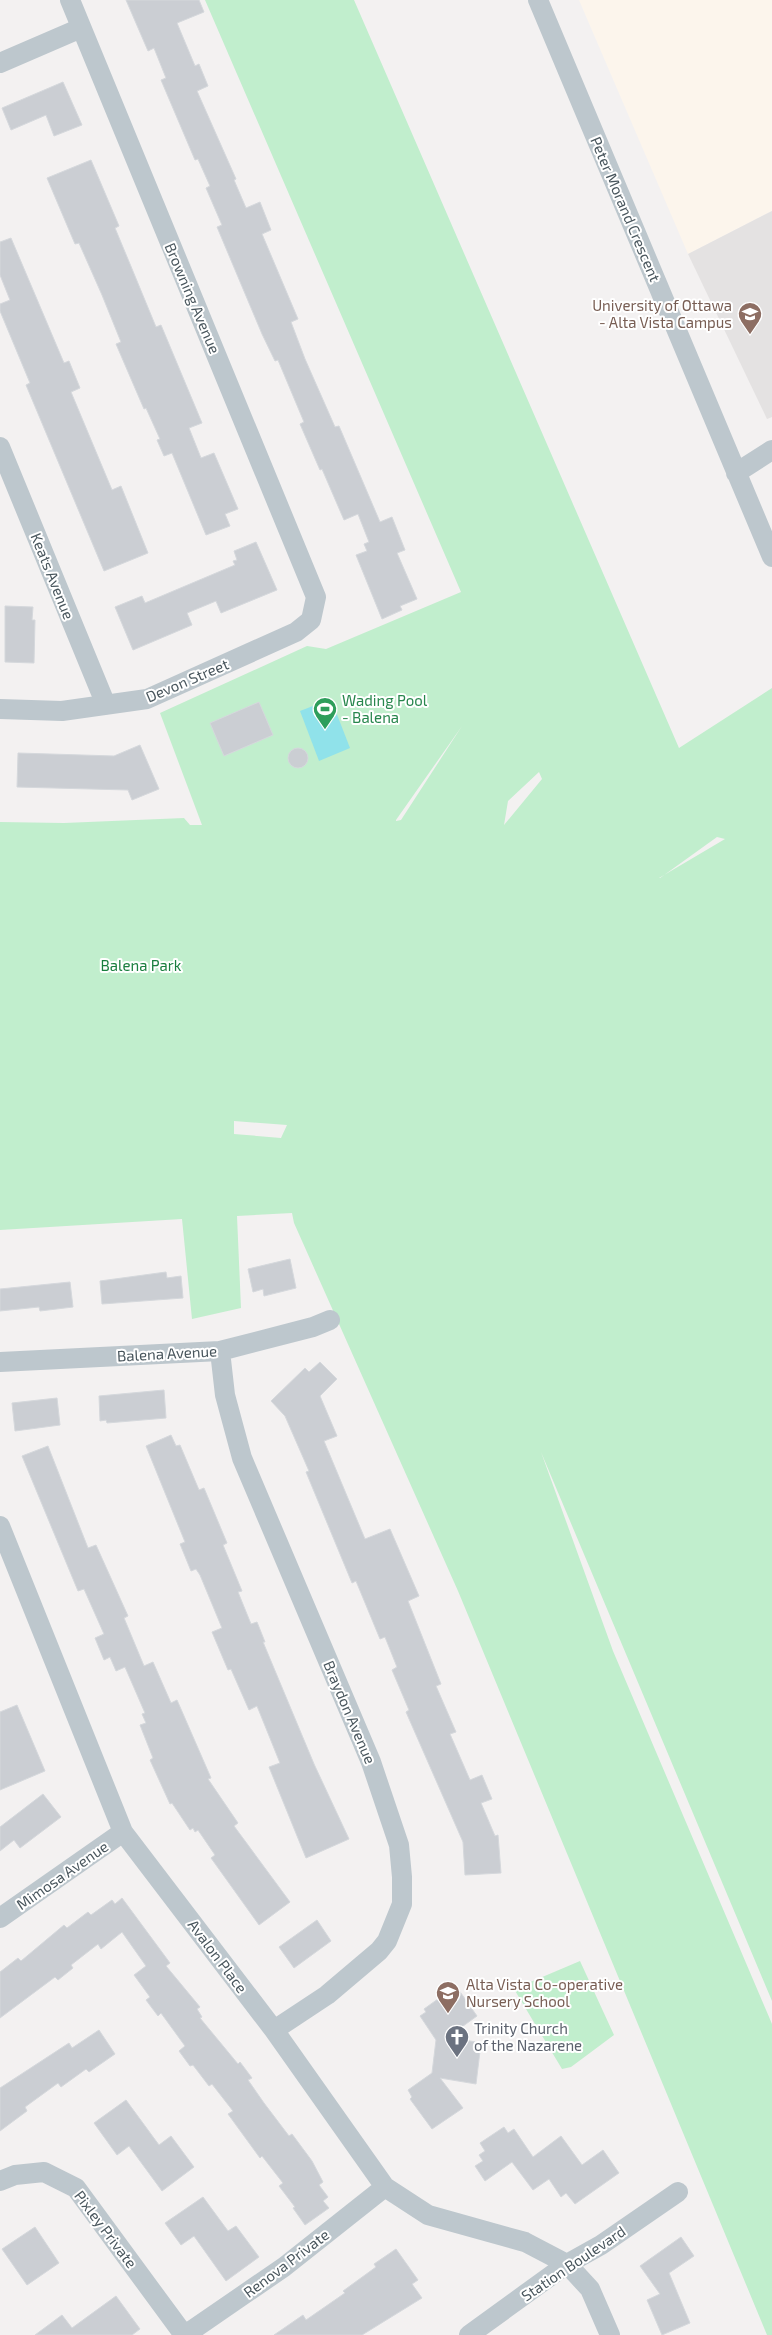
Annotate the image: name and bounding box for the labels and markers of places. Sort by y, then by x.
place label: University of Ottawa - Alta Vista Campus [592,296,732,331]
school or university icon: University of Ottawa - Alta Vista Campus [737,301,763,335]
place label: Wading Pool - Balena [342,691,428,726]
sports icon: Wading Pool - Balena [312,696,338,730]
place label: Alta Vista Co-operative Nursery School [466,1975,623,2010]
school or university icon: Alta Vista Co-operative Nursery School [435,1980,461,2014]
place label: Trinity Church of the Nazarene [474,2019,582,2054]
church icon: Trinity Church of the Nazarene [444,2024,470,2058]

